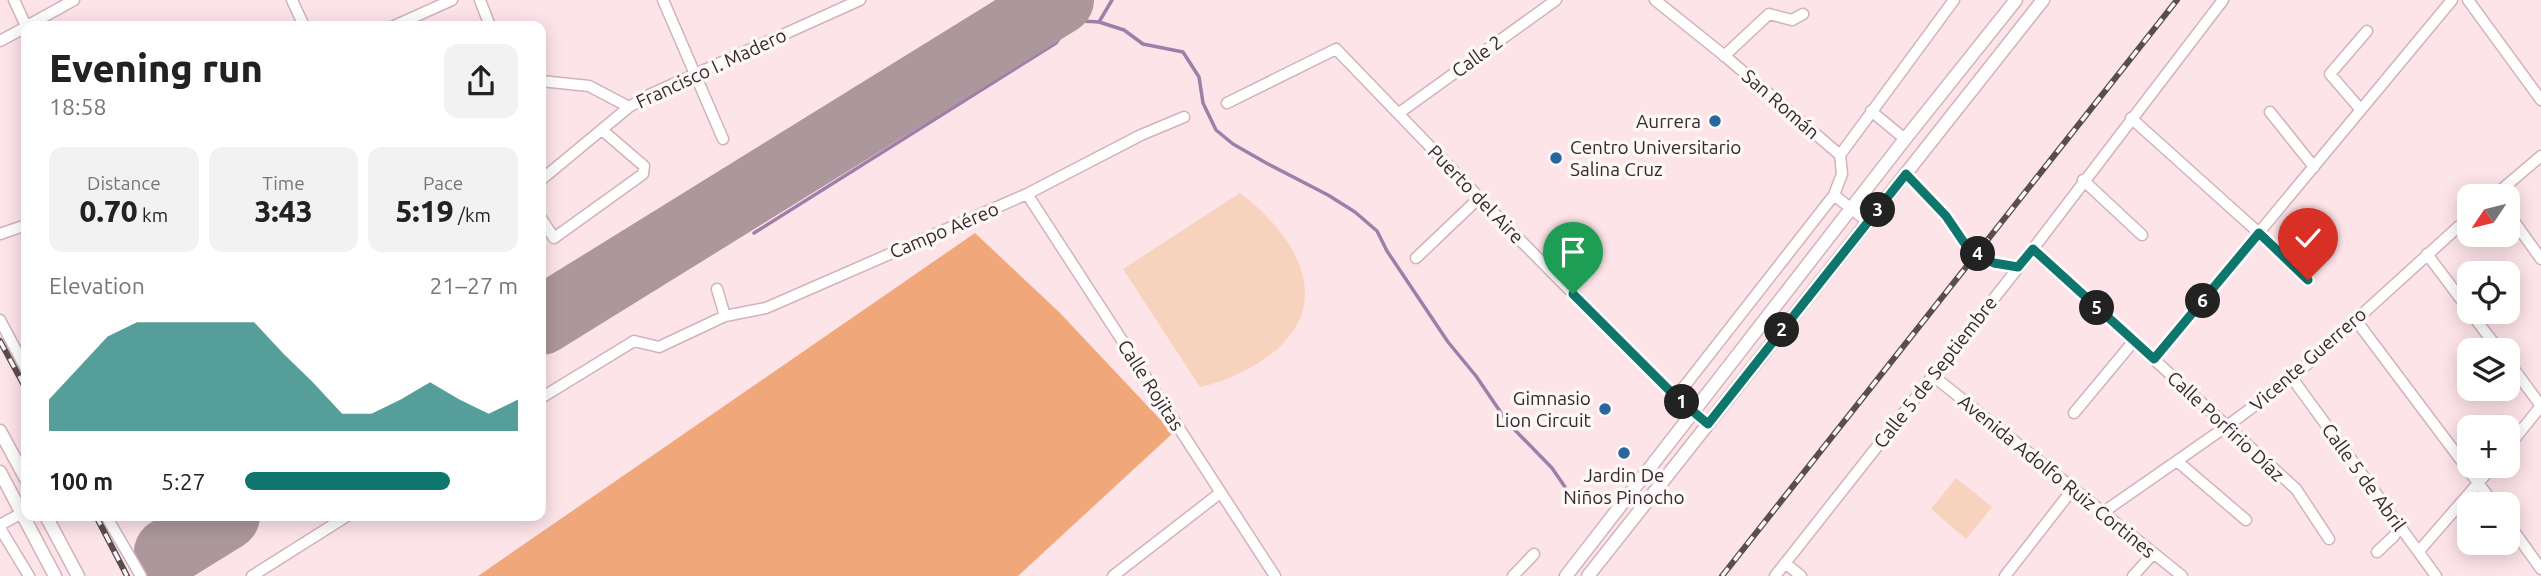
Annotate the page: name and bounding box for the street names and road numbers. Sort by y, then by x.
street label: Francisco I. Madero [632,23,790,113]
street label: Calle 2 [1447,30,1507,82]
street label: San Román [1738,65,1824,143]
street label: Puerto del Aire [1423,140,1529,248]
street label: Campo Aéreo [886,197,1002,263]
street label: Calle 5 de Septiembre [1869,292,2001,452]
street label: Vicente Guerrero [2245,303,2371,415]
street label: Calle Rojitas [1114,335,1188,435]
street label: Calle Porfirio Díaz [2163,366,2289,486]
street label: Avenida Adolfo Ruiz Cortines [1954,390,2160,562]
street label: Calle 5 de Abril [2318,419,2410,535]

